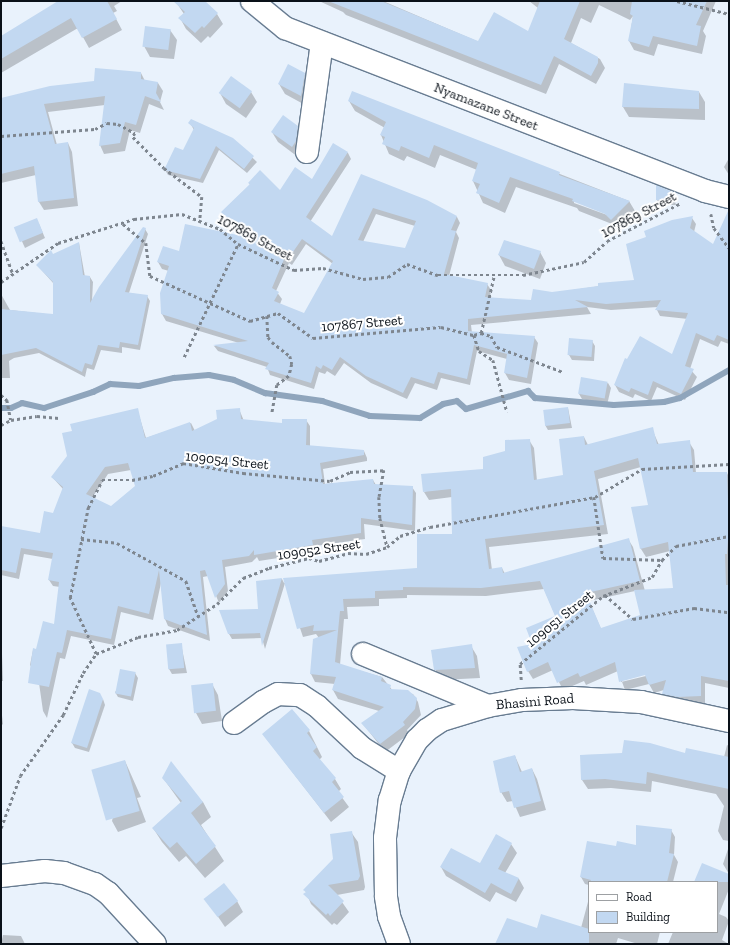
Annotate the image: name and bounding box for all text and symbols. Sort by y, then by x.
street label: Nyamazane Street [431,79,541,135]
street label: 107869 Street [599,188,679,242]
street label: 107869 Street [215,211,295,265]
street label: 107867 Street [321,312,403,336]
street label: 109054 Street [184,448,270,474]
street label: 109052 Street [277,536,361,564]
street label: 109051 Street [523,587,597,651]
street label: Bhasini Road [495,690,575,714]
legend [588,881,718,933]
text: Road [626,890,652,904]
text: Building [626,910,670,924]

